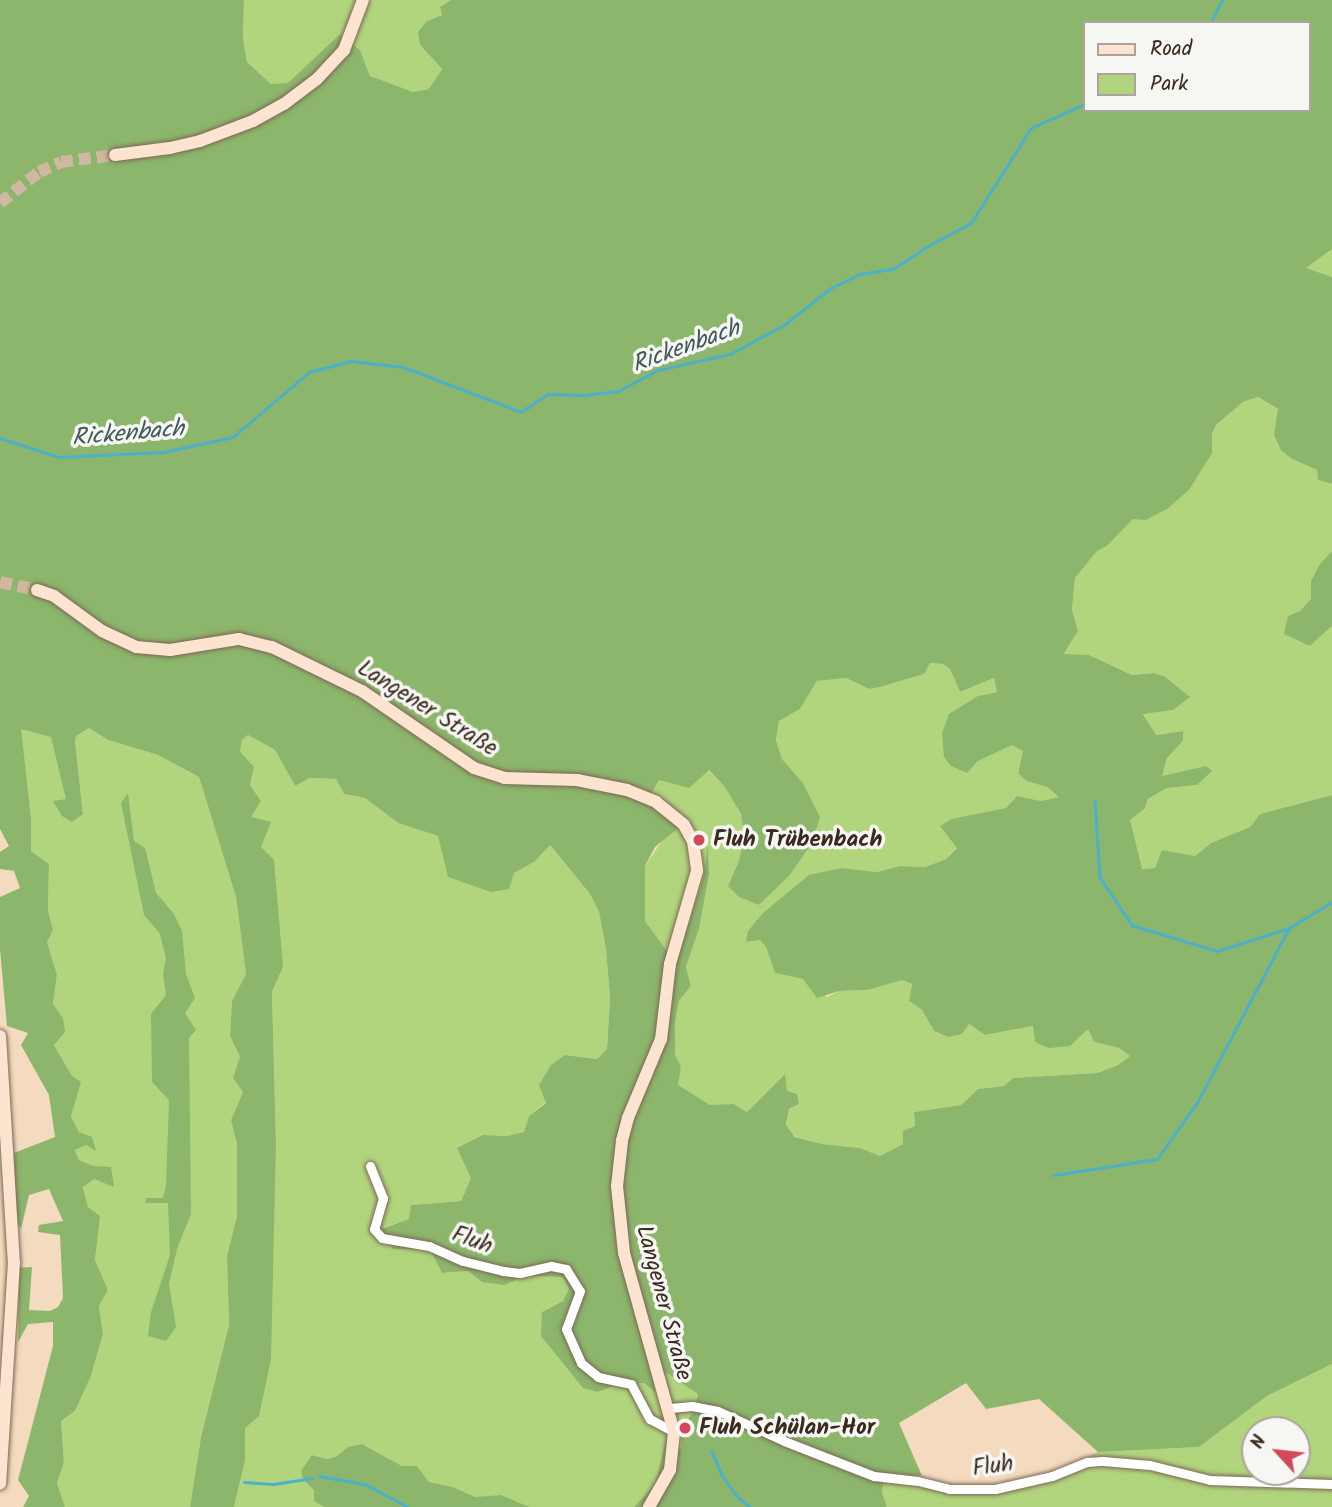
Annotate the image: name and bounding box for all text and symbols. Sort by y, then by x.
legend [1084,21,1311,112]
text: Road [1150,33,1192,66]
text: Park [1150,68,1188,101]
water label: Rickenbach [628,314,744,380]
water label: Rickenbach [71,415,185,453]
street label: Langener Straße [352,655,502,763]
place label: Fluh Trübenbach [713,826,882,854]
marker: Fluh Trübenbach [691,832,707,848]
street label: Fluh [448,1221,496,1261]
street label: Langener Straße [629,1222,697,1384]
place label: Fluh Schülan-Hor [699,1414,875,1442]
north arrow [1241,1416,1311,1486]
marker: Fluh Schülan-Hor [677,1420,693,1436]
text: N [1243,1430,1275,1455]
street label: Fluh [971,1450,1015,1484]

